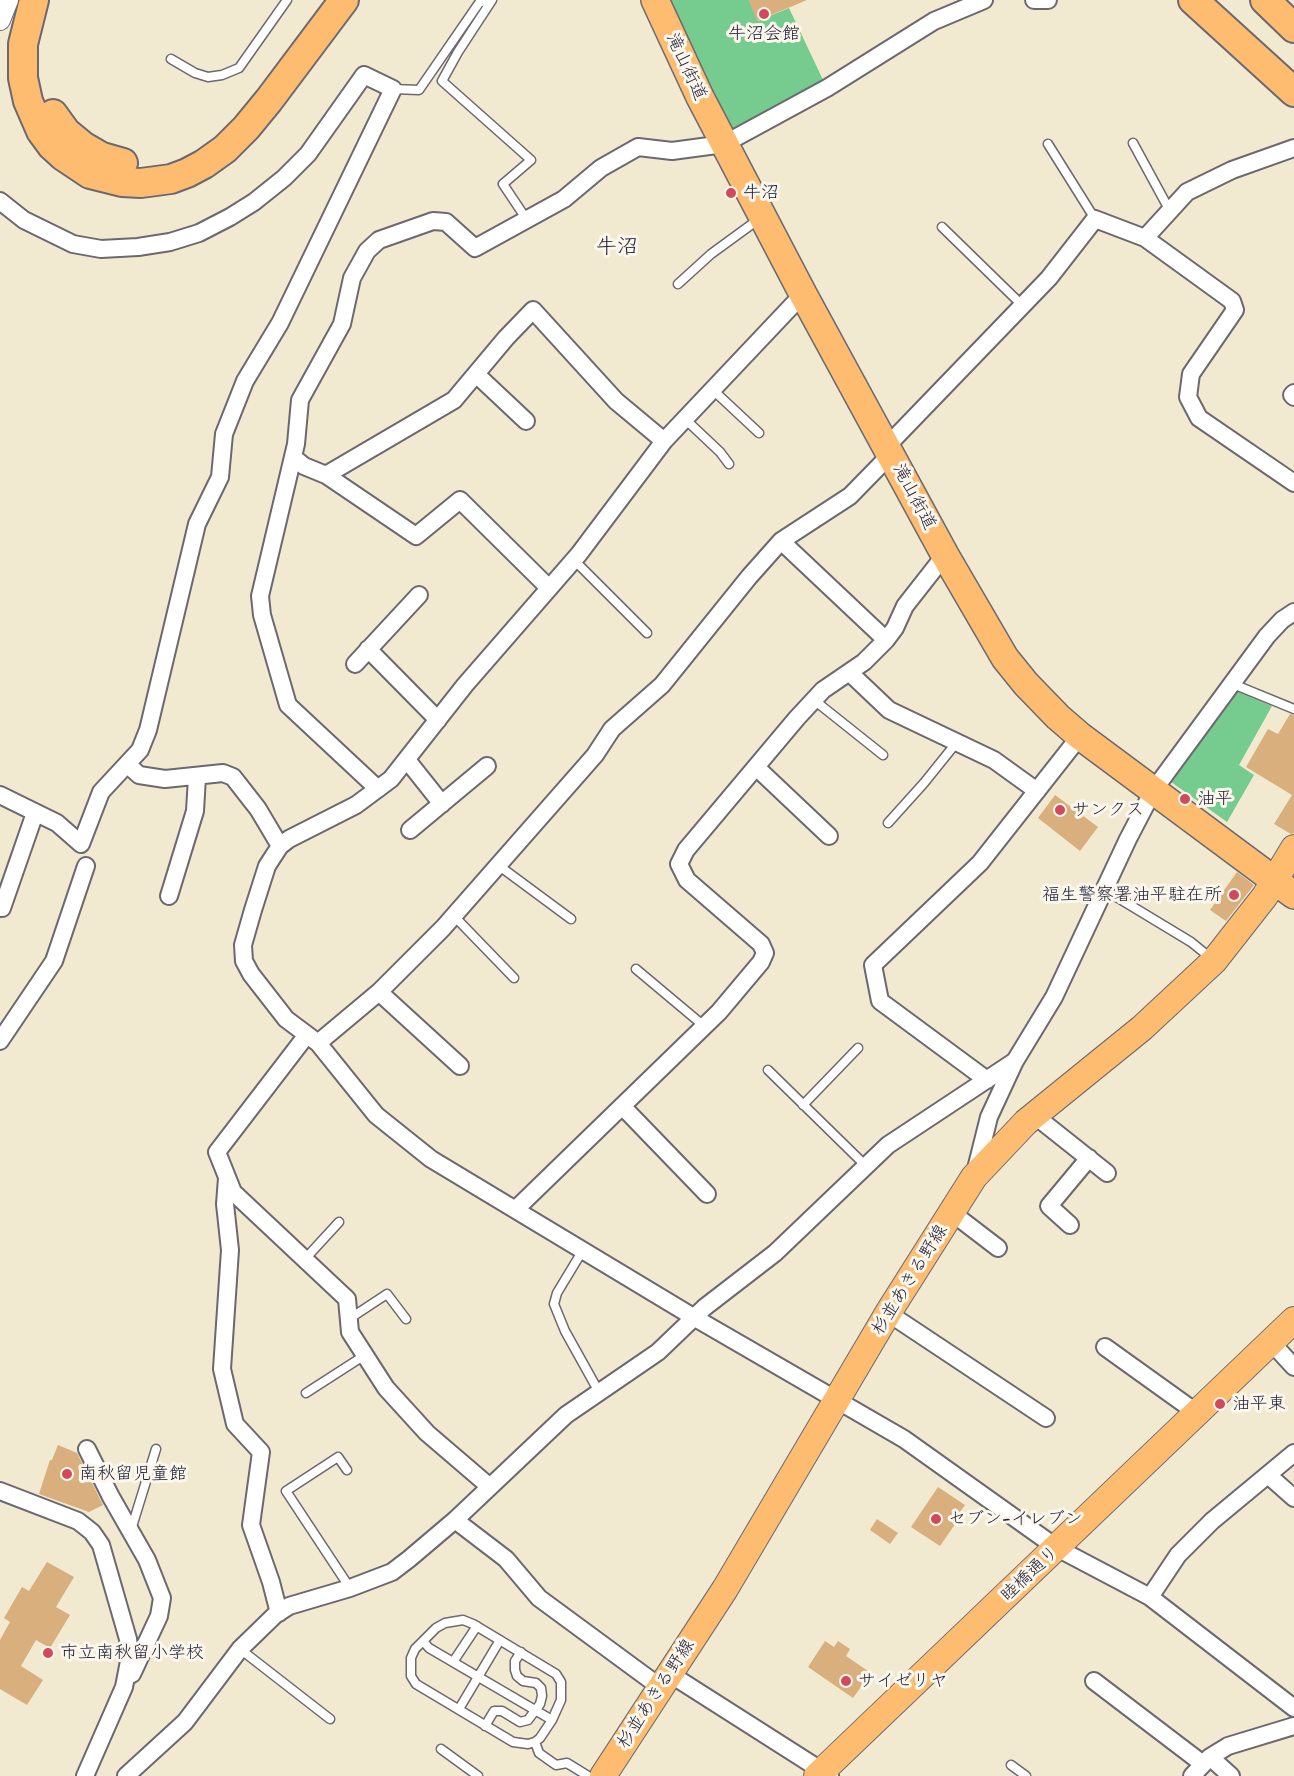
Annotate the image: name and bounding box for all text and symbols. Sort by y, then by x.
marker: 牛沼会館 [757,7,771,21]
place label: 牛沼会館 [728,23,800,45]
street label: 滝山街道 [661,30,711,104]
place label: 牛沼 [743,182,779,204]
marker: 牛沼 [724,186,738,200]
district label: 牛沼 [596,235,638,261]
street label: 滝山街道 [888,460,940,534]
place label: 油平 [1197,788,1233,810]
marker: 油平 [1178,792,1192,806]
place label: サンクス [1072,799,1144,821]
marker: サンクス [1053,803,1067,817]
place label: 福生警察署油平駐在所 [1042,884,1222,906]
marker: 福生警察署油平駐在所 [1227,888,1241,902]
street label: 杉並あきる野線 [867,1221,953,1339]
place label: 油平東 [1232,1393,1286,1415]
marker: 油平東 [1213,1397,1227,1411]
place label: 南秋留児童館 [79,1463,187,1485]
marker: 南秋留児童館 [60,1467,74,1481]
place label: セブン-イレブン [948,1508,1083,1530]
marker: セブン-イレブン [929,1512,943,1526]
street label: 睦橋通り [996,1542,1064,1606]
street label: 杉並あきる野線 [613,1635,699,1753]
place label: 市立南秋留小学校 [60,1642,204,1664]
marker: 市立南秋留小学校 [41,1646,55,1660]
place label: サイゼリヤ [858,1670,948,1692]
marker: サイゼリヤ [839,1674,853,1688]

